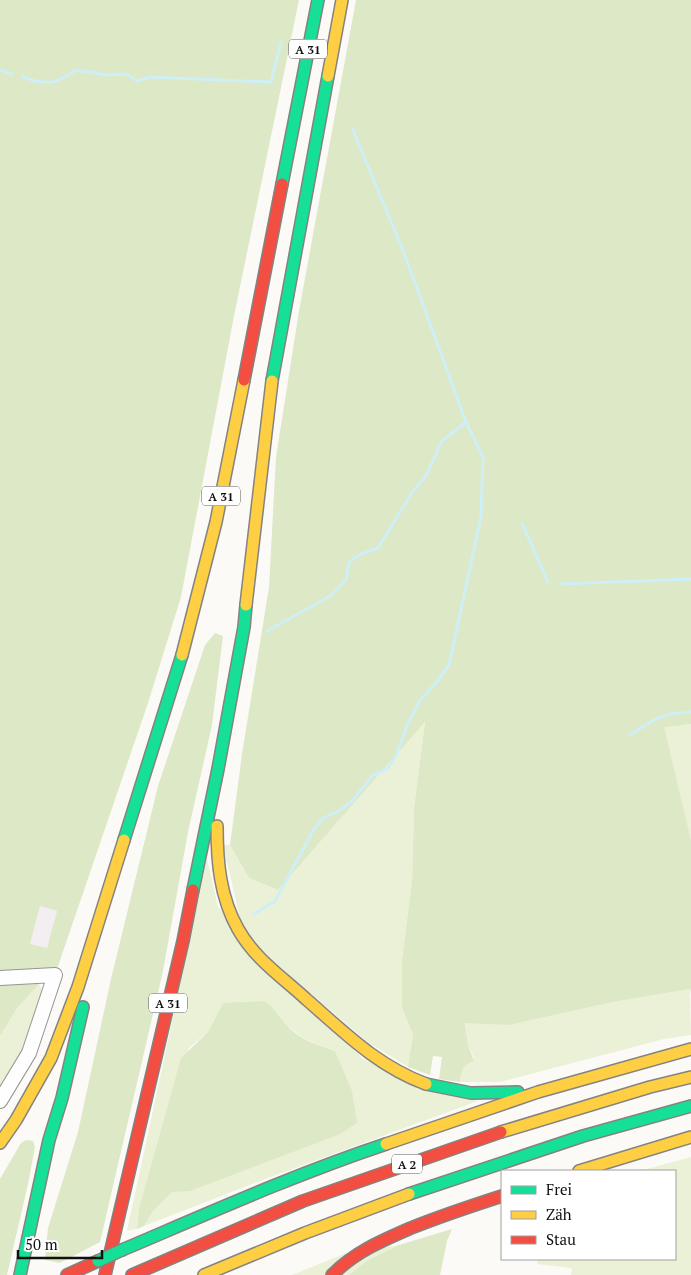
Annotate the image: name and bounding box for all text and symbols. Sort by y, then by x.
road number: A 31 [289,40,327,59]
road number: A 31 [202,486,240,506]
road number: A 31 [149,994,187,1012]
road number: A 2 [392,1154,422,1174]
legend [501,1170,676,1260]
text: Frei [546,1179,572,1199]
text: Zäh [546,1204,572,1224]
scale bar [18,1228,101,1260]
text: Stau [546,1229,576,1249]
text: 50 m [25,1234,58,1254]

